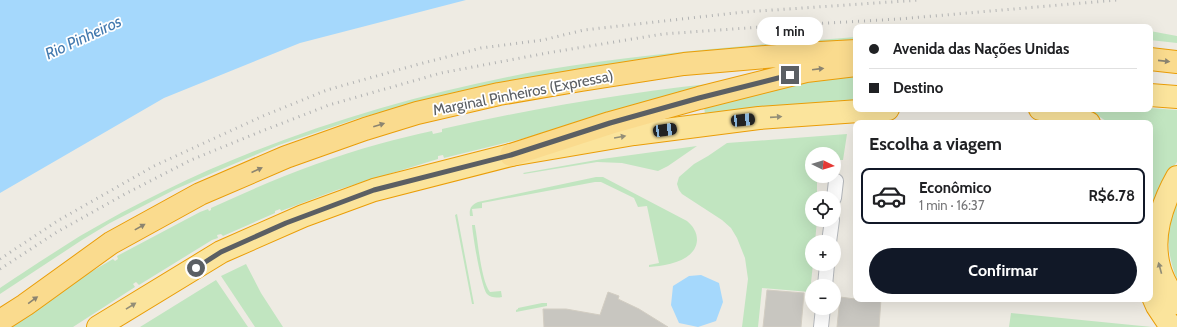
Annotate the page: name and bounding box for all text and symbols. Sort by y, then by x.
water label: Rio Pinheiros [42,11,124,63]
callout: 1 min [757,17,823,45]
text: 1 min [775,23,805,39]
text: Avenida das Nações Unidas [893,40,1069,58]
one-way arrow [1157,57,1170,64]
route end [781,66,799,84]
one-way arrow [812,66,824,73]
street label: Marginal Pinheiros (Expressa) [431,67,615,119]
text: Destino [893,79,943,97]
car [730,113,756,127]
one-way arrow [770,113,782,120]
one-way arrow [373,122,385,128]
car [652,122,678,138]
text: Escolha a viagem [869,133,1002,155]
one-way arrow [613,134,626,140]
north arrow [805,147,841,183]
map controls [805,147,841,315]
one-way arrow [251,166,263,172]
icon: car [871,178,907,214]
text: Econômico [919,179,991,197]
text: R$6.78 [1088,187,1135,205]
button: locate [805,191,841,227]
text: 1 min · 16:37 [919,197,984,213]
one-way arrow [134,223,146,230]
button: + [805,235,841,271]
button: Confirmar [869,248,1137,294]
route start [187,259,205,277]
one-way arrow [1157,261,1163,274]
button: − [805,279,841,315]
one-way arrow [27,296,38,304]
one-way arrow [125,303,137,310]

